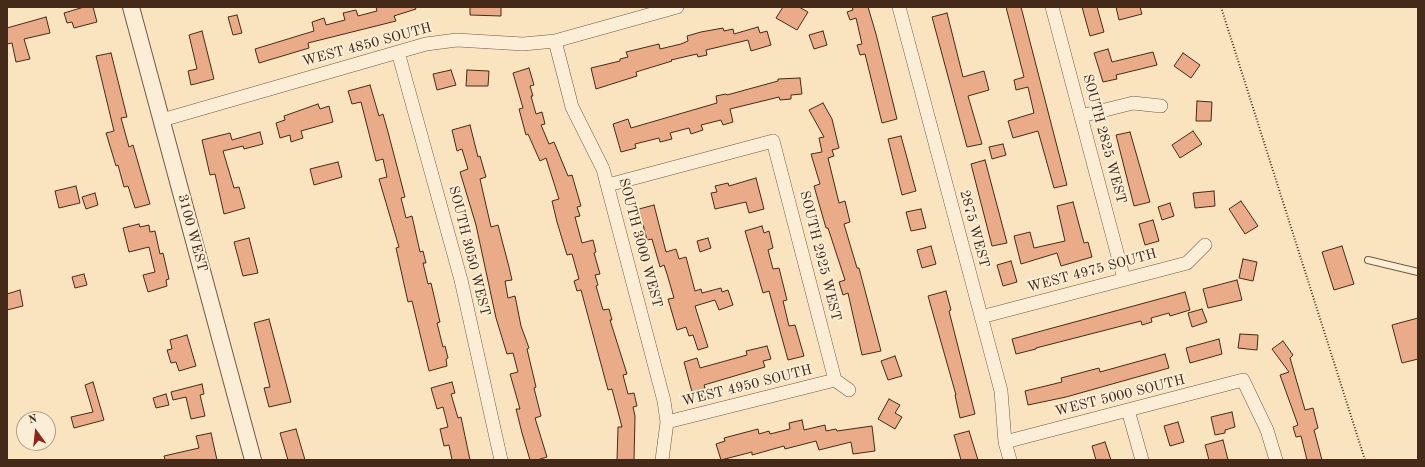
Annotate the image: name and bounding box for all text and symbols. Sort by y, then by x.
street label: WEST 4850 SOUTH [300,20,434,70]
street label: SOUTH 2825 WEST [1079,72,1129,206]
street label: SOUTH 3000 WEST [615,176,665,310]
street label: SOUTH 3050 WEST [445,184,493,318]
street label: 2875 WEST [956,188,992,270]
street label: SOUTH 2925 WEST [796,189,844,323]
street label: 3100 WEST [174,192,210,274]
street label: WEST 4975 SOUTH [1025,246,1159,296]
street label: WEST 4950 SOUTH [680,362,814,410]
street label: WEST 5000 SOUTH [1053,372,1187,420]
north arrow [16,411,56,451]
text: N [28,413,39,426]

